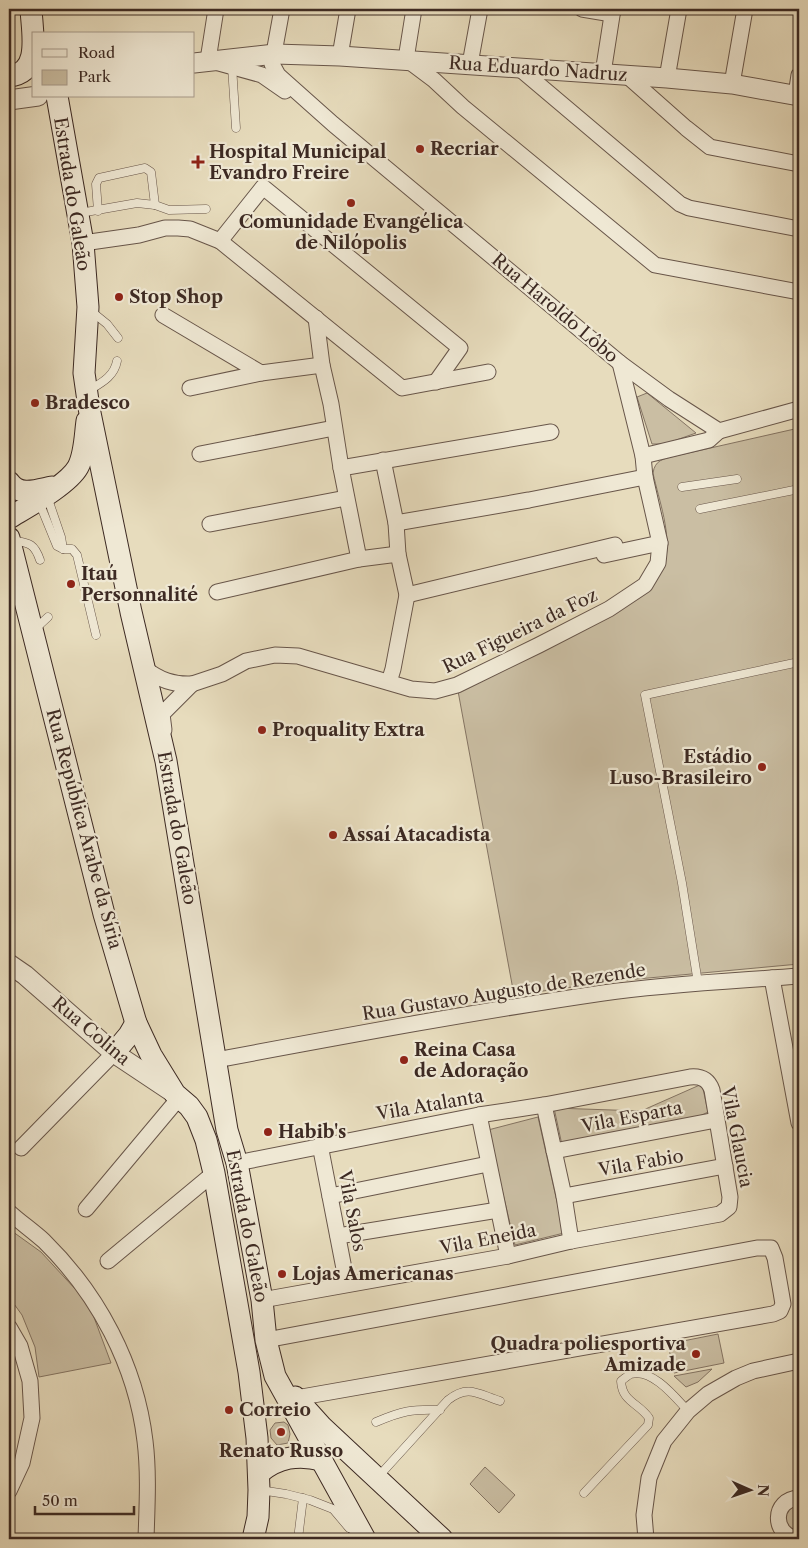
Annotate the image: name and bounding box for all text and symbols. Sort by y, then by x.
legend [32,32,195,98]
text: Road [78,43,115,62]
street label: Rua Eduardo Nadruz [448,52,628,86]
text: Park [78,67,112,86]
street label: Estrada do Galeão [49,116,95,272]
place label: Recriar [430,138,499,160]
place label: Hospital Municipal Evandro Freire [209,141,386,184]
marker: Recriar [414,143,426,155]
marker: Hospital Municipal Evandro Freire [191,155,205,169]
marker: Comunidade Evangélica de Nilópolis [345,197,357,209]
place label: Comunidade Evangélica de Nilópolis [239,211,464,254]
street label: Rua Haroldo Lôbo [487,249,623,367]
place label: Stop Shop [129,286,223,308]
marker: Stop Shop [113,291,125,303]
place label: Bradesco [45,392,130,414]
marker: Bradesco [29,397,41,409]
place label: Itaú Personnalité [81,563,198,606]
marker: Itaú Personnalité [65,578,77,590]
street label: Rua Figueira da Foz [439,584,601,678]
street label: Rua República Árabe da Síria [41,706,128,952]
place label: Proquality Extra [272,719,425,741]
marker: Proquality Extra [256,724,268,736]
place label: Estádio Luso-Brasileiro [609,746,752,789]
street label: Estrada do Galeão [153,750,201,906]
marker: Estádio Luso-Brasileiro [756,761,768,773]
place label: Assaí Atacadista [342,824,491,846]
marker: Assaí Atacadista [327,829,339,841]
street label: Rua Gustavo Augusto de Rezende [361,959,647,1025]
street label: Rua Colina [48,992,135,1070]
place label: Reina Casa de Adoração [414,1039,529,1082]
marker: Reina Casa de Adoração [398,1054,410,1066]
street label: Vila Glaucia [716,1083,758,1190]
street label: Vila Atalanta [374,1085,486,1125]
street label: Vila Esparta [579,1096,685,1138]
place label: Habib's [278,1121,346,1143]
marker: Habib's [262,1126,274,1138]
street label: Vila Fabio [596,1145,685,1181]
street label: Estrada do Galeão [221,1148,273,1304]
street label: Vila Salos [333,1168,371,1253]
street label: Vila Eneida [437,1219,538,1259]
place label: Lojas Americanas [292,1263,454,1285]
marker: Lojas Americanas [276,1268,288,1280]
place label: Quadra poliesportiva Amizade [491,1333,687,1376]
marker: Quadra poliesportiva Amizade [690,1348,702,1360]
place label: Correio [239,1399,311,1421]
marker: Correio [223,1404,235,1416]
marker: Renato Russo [275,1426,287,1438]
place label: Renato Russo [219,1440,343,1462]
north arrow [726,1466,776,1516]
scale bar [35,1483,134,1515]
text: N [754,1484,772,1497]
text: 50 m [42,1491,78,1510]

